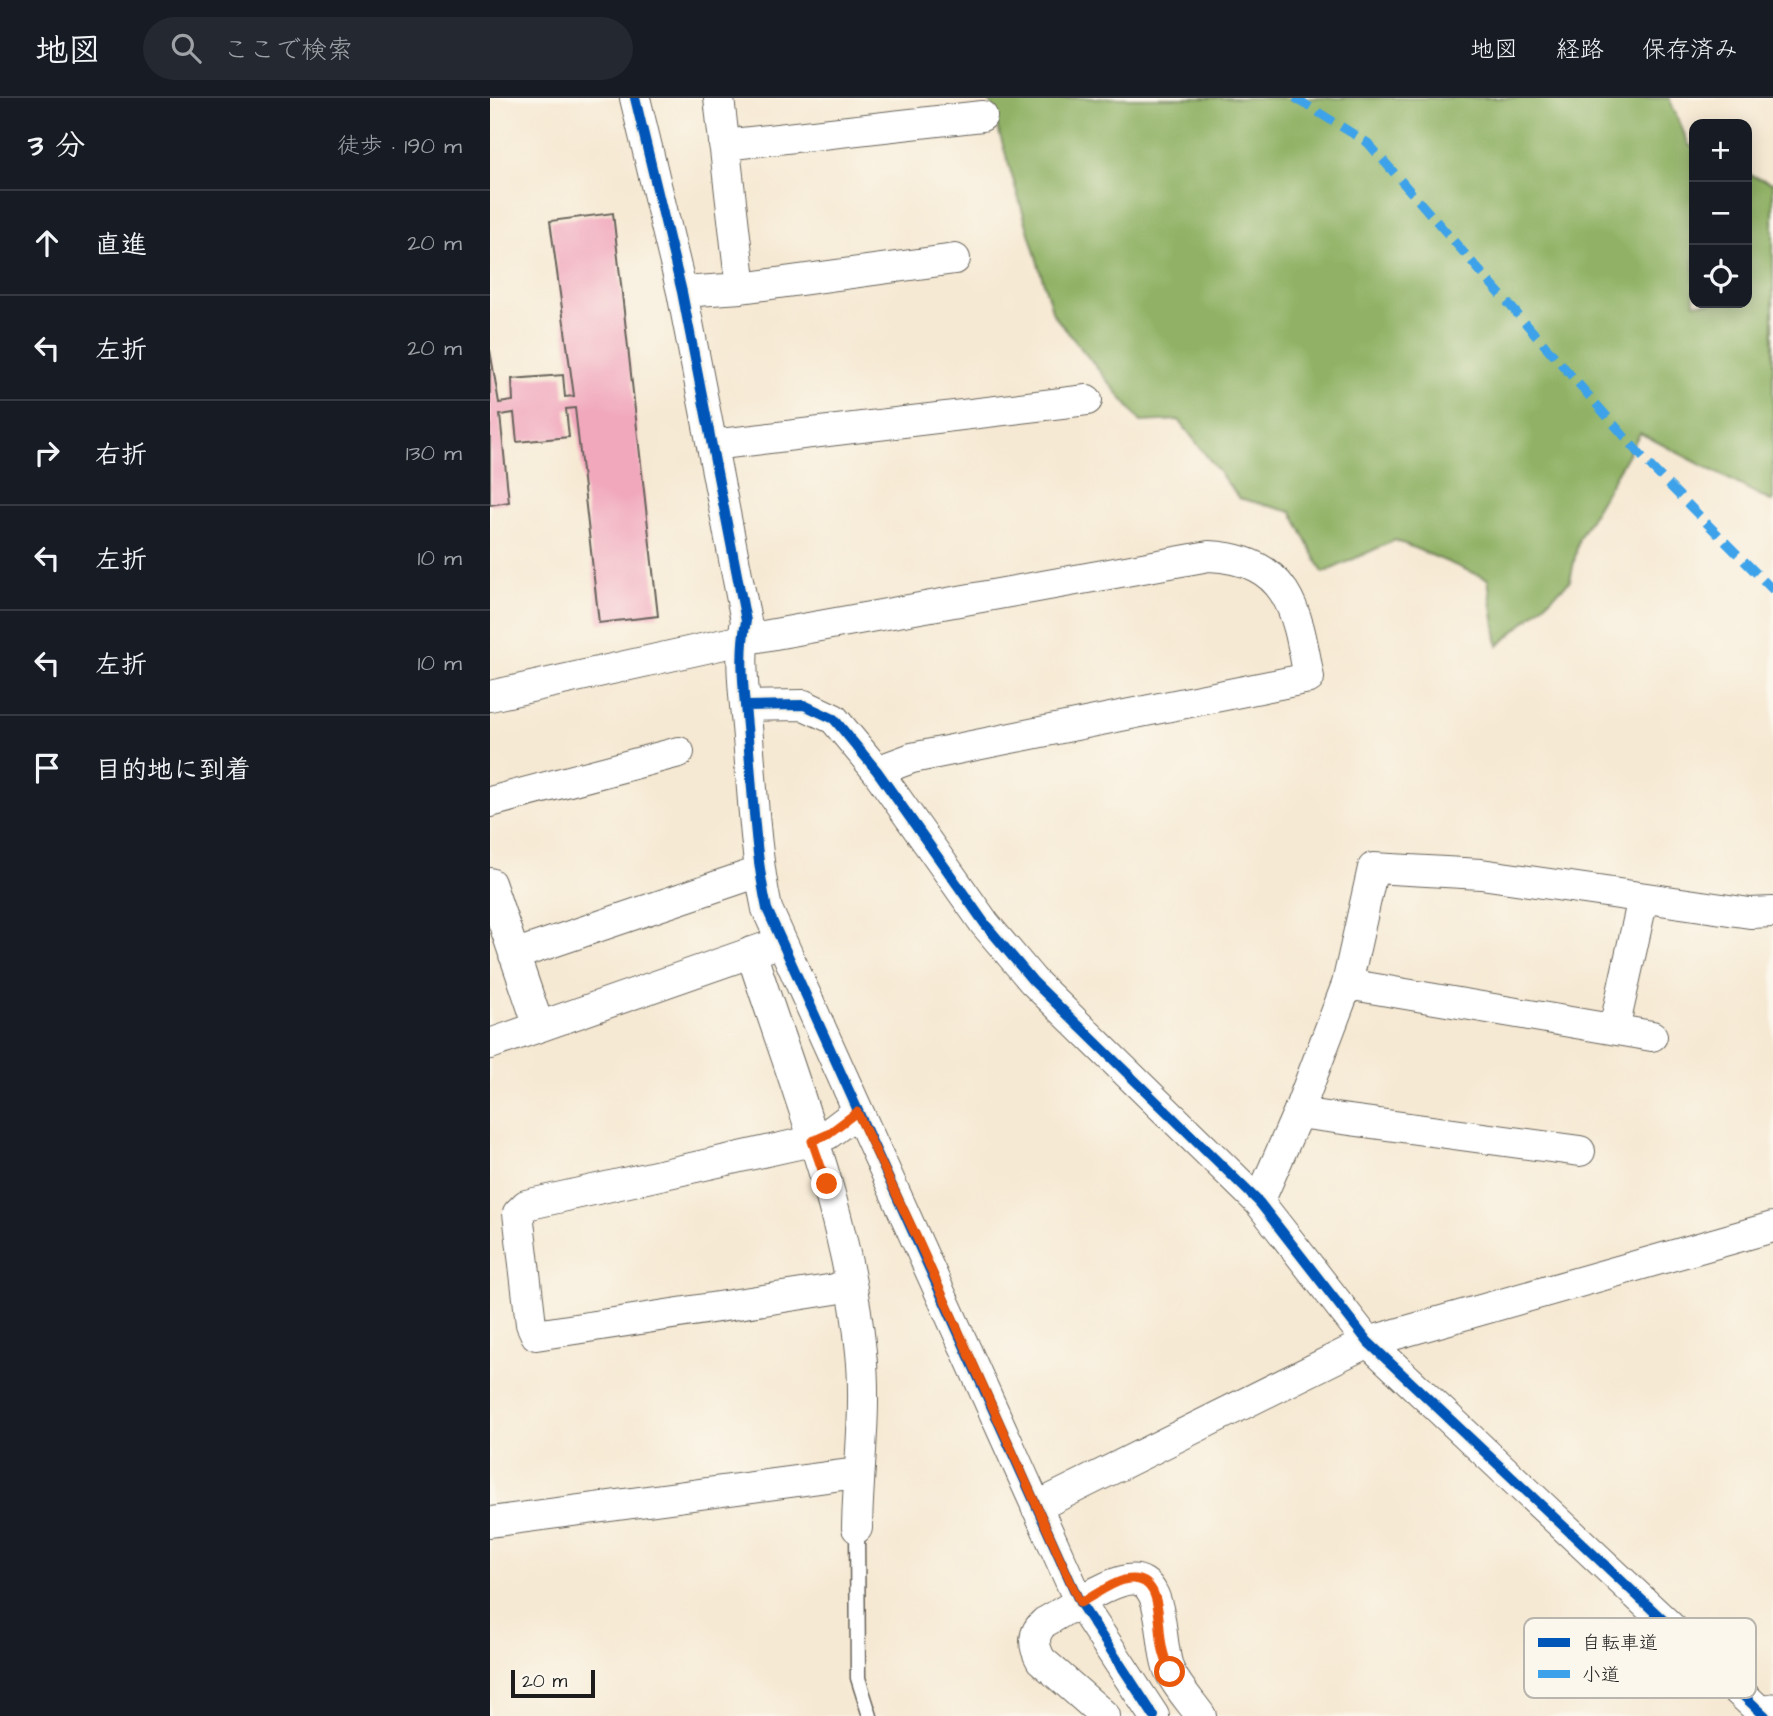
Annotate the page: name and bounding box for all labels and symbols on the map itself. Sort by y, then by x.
route end [811,1168,842,1199]
legend [1524,1618,1756,1698]
text: 自転車道 [1582,1630,1658,1657]
route start [1154,1656,1185,1687]
text: 小道 [1582,1662,1620,1689]
scale bar [511,1667,595,1699]

